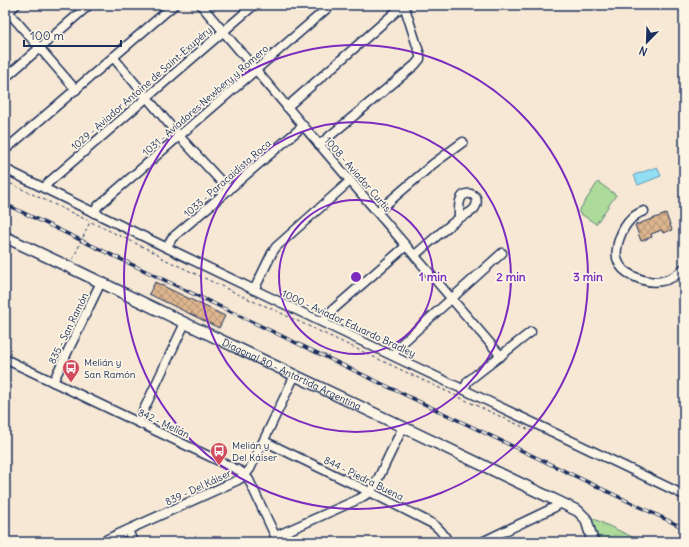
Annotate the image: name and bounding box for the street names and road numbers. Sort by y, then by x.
street label: 1029 - Aviador Antoine de Saint-Exupéry [68,24,214,153]
street label: 1031 - Aviadores Newbery y Romero [140,42,271,159]
street label: 1008 - Aviador Curtis [321,134,394,215]
street label: 1033 - Paracaidista Roca [181,137,274,220]
street label: 1000 - Aviador Eduardo Bradley [280,287,418,360]
street label: 835 - San Ramón [46,290,91,366]
street label: Diagonal 80 - Antártida Argentina [220,336,364,413]
street label: 842 - Melián [136,406,192,441]
street label: 844 - Piedra Buena [322,454,406,504]
street label: 839 - Del Káiser [163,466,233,508]

